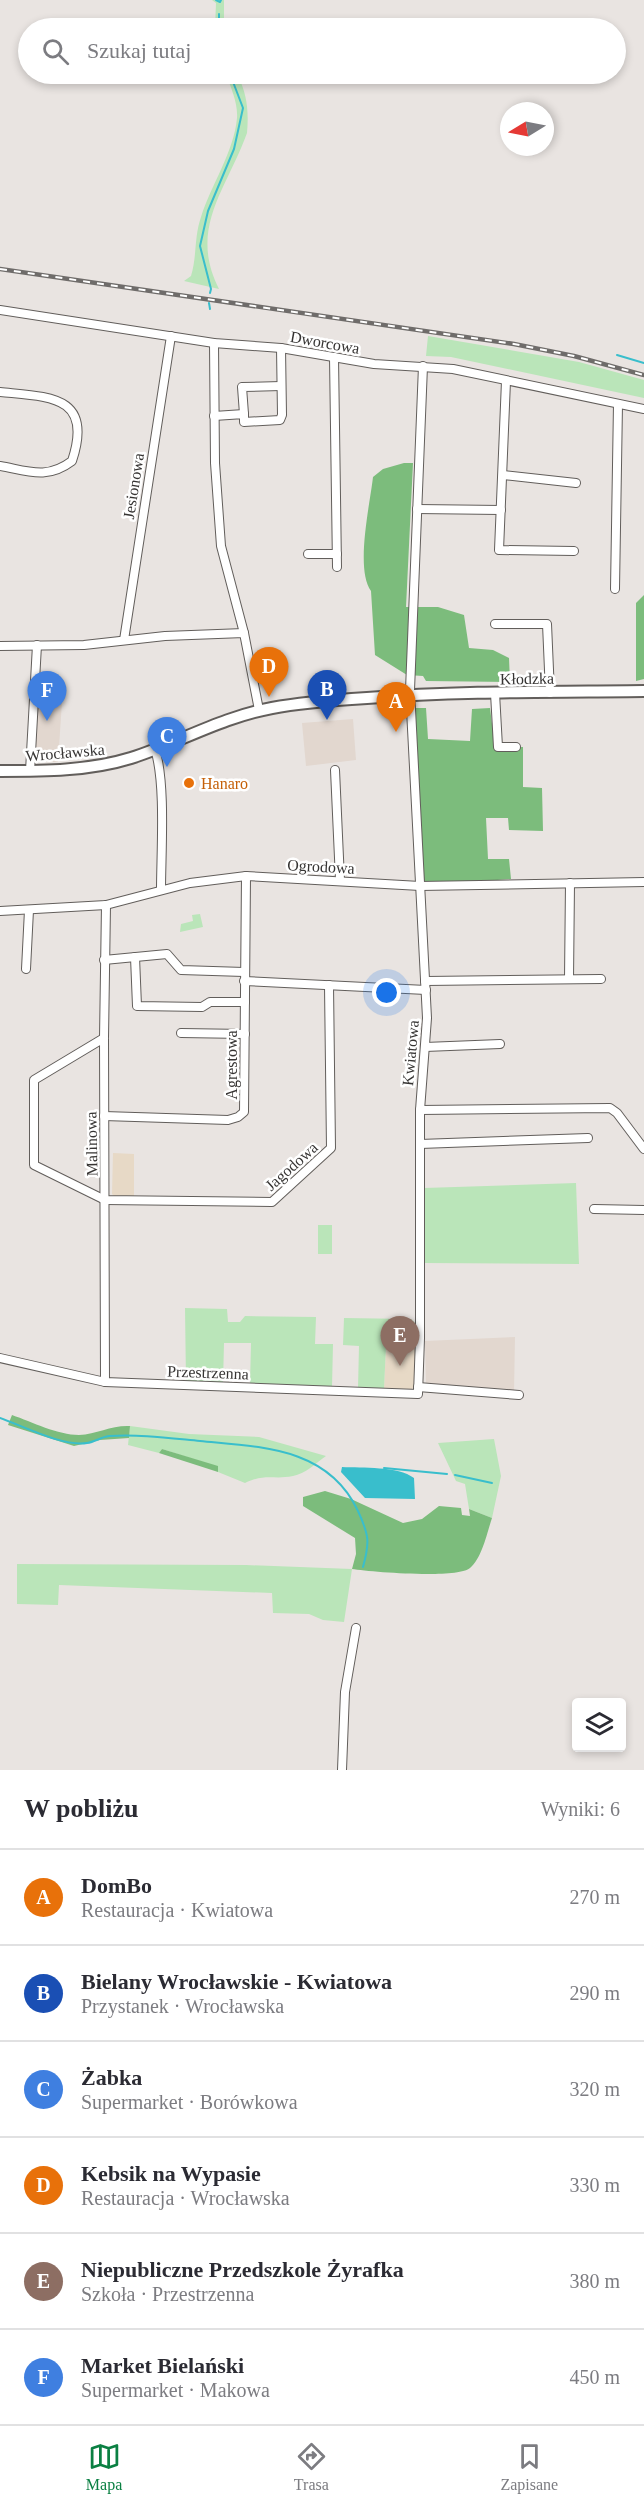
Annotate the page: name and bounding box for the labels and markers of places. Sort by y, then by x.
pin: D [250,648,288,697]
pin: B [308,670,346,720]
pin: F [28,672,66,721]
pin: A [376,682,416,732]
pin: C [148,718,186,767]
place label: Hanaro [201,775,248,792]
marker: Hanaro [182,776,196,790]
pin: E [380,1316,420,1366]

